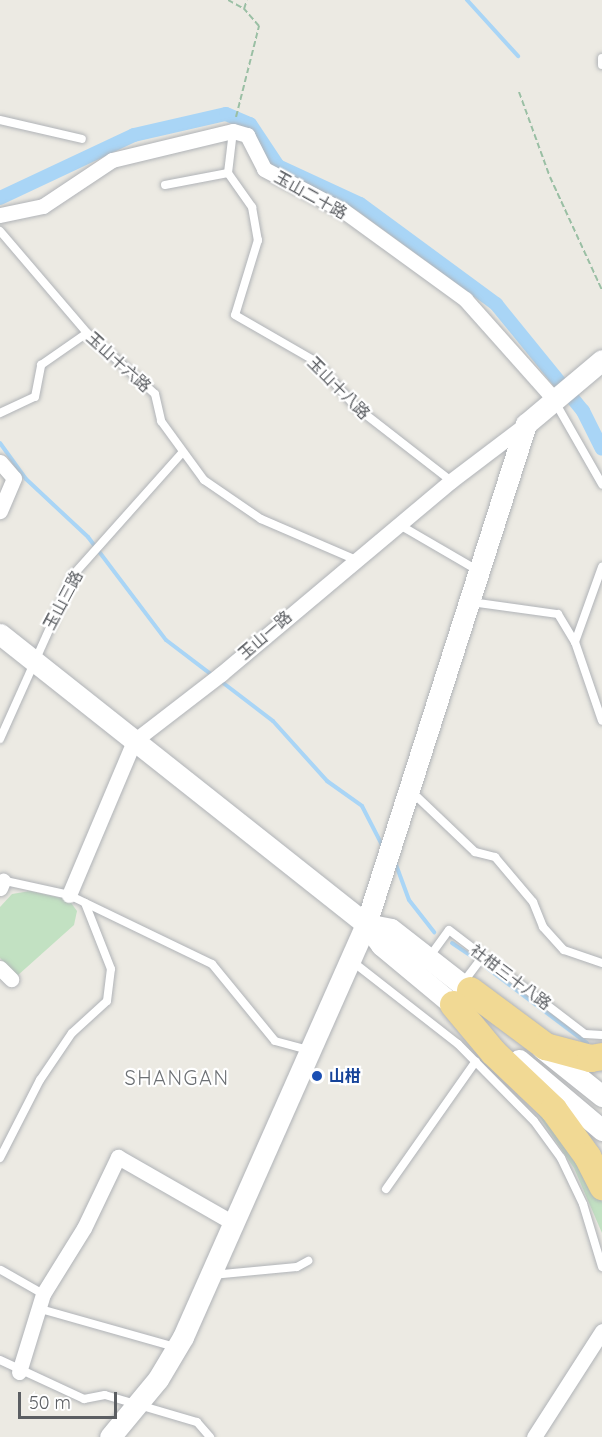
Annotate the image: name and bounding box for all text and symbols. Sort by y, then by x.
street label: 玉山二十路 [271,167,351,223]
street label: 玉山十六路 [83,328,155,396]
street label: 玉山十八路 [304,353,374,423]
street label: 玉山三路 [40,567,86,633]
street label: 玉山一路 [235,607,295,663]
street label: 社柑三十八路 [467,940,555,1014]
district label: SHANGAN [124,1065,230,1089]
place label: 山柑 [329,1066,361,1086]
marker: 山柑 [310,1069,324,1083]
scale bar [21,1380,120,1418]
text: 50 m [29,1391,71,1414]

